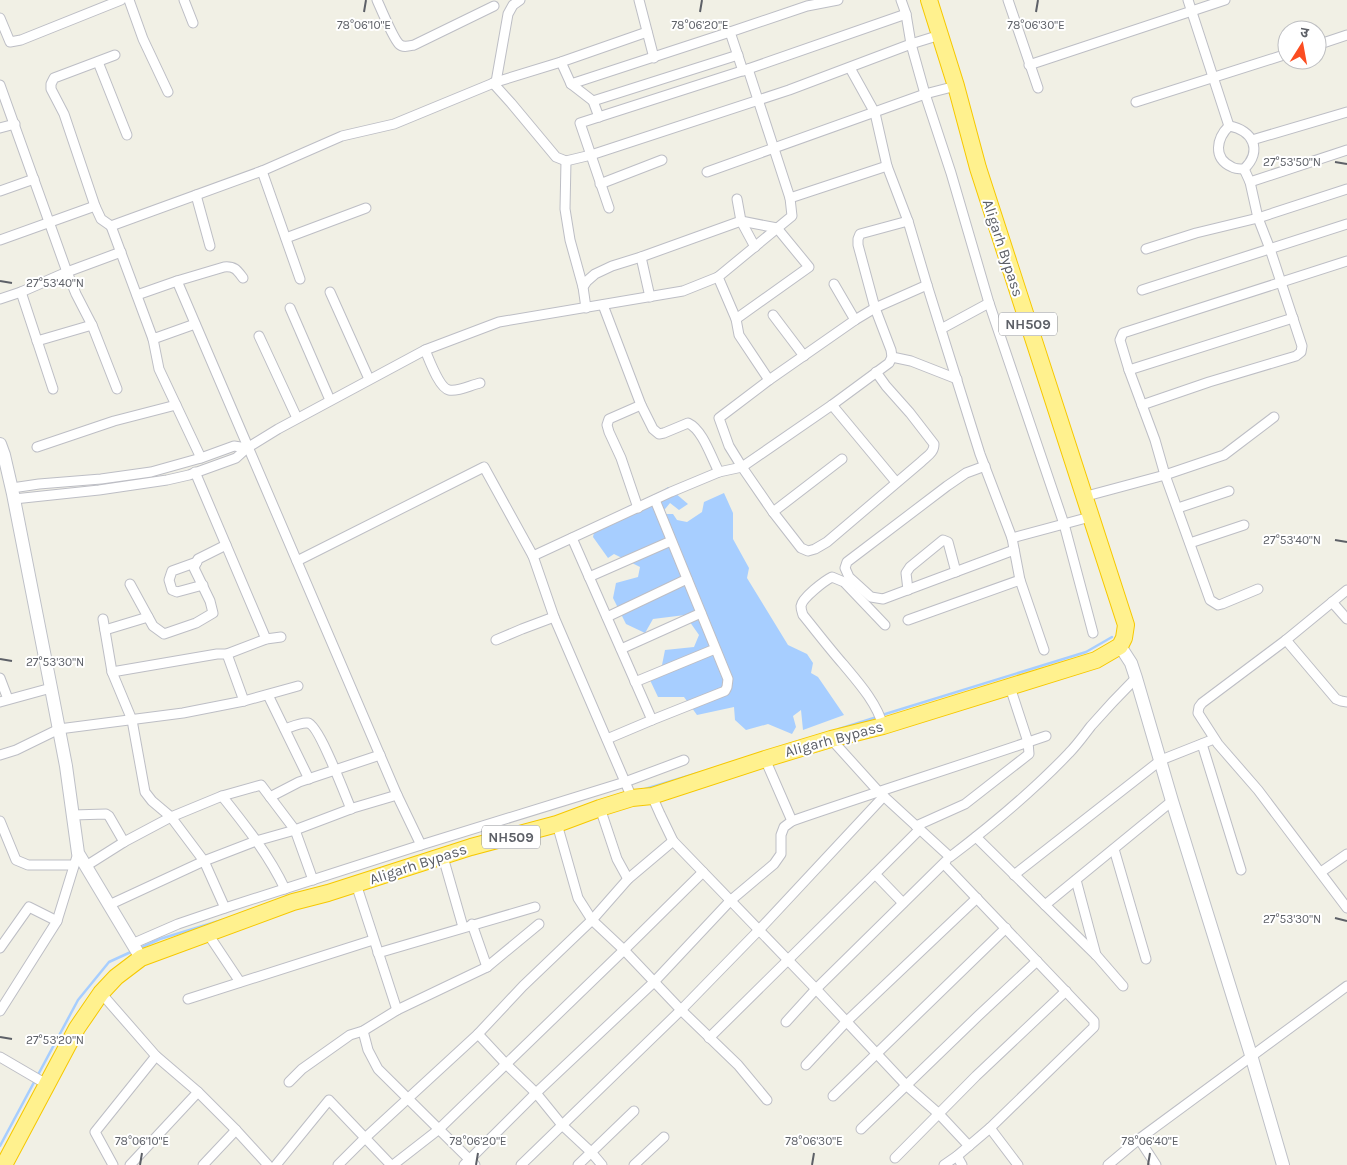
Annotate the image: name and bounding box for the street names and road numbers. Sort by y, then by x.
street label: Aligarh Bypass [979,197,1027,299]
road number: NH509 [999,312,1057,336]
street label: Aligarh Bypass [783,717,885,761]
road number: NH509 [482,826,540,849]
street label: Aligarh Bypass [367,840,469,888]

